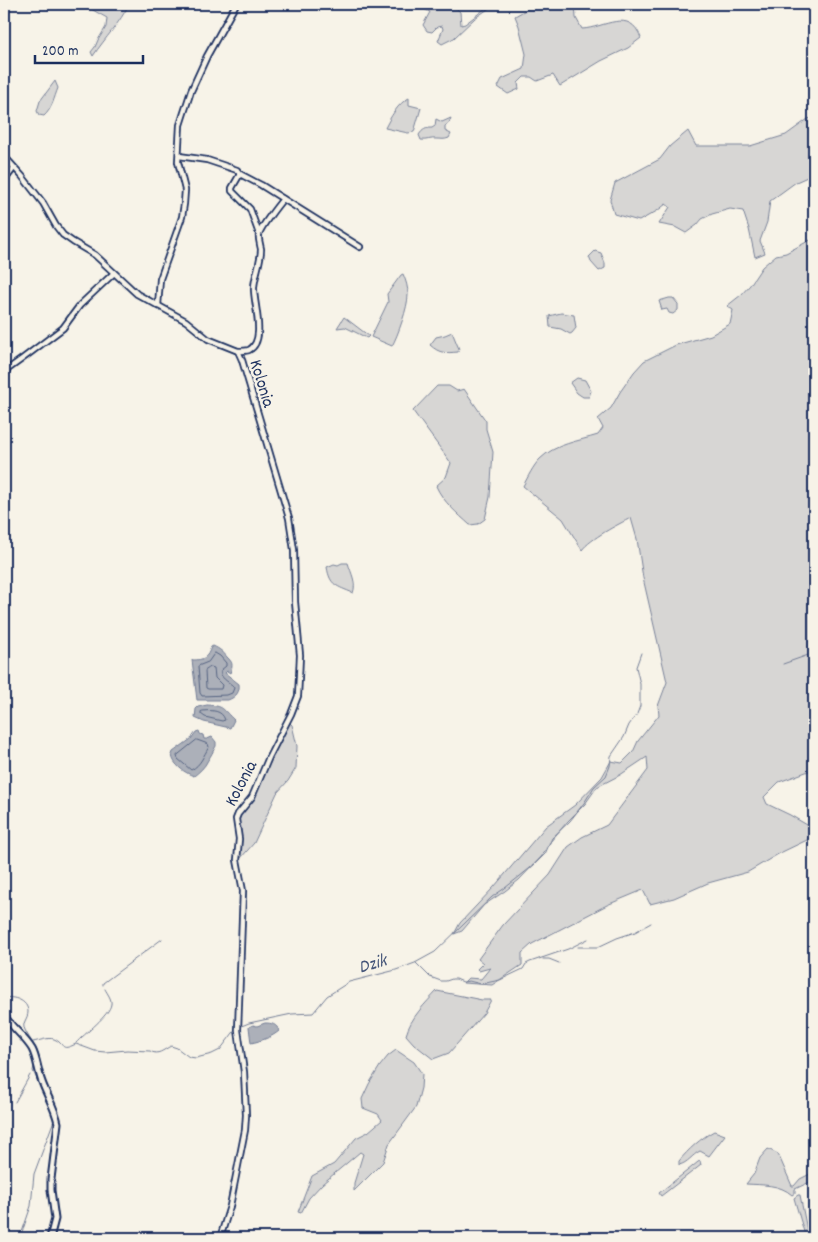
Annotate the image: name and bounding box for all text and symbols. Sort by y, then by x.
scale bar [35,32,142,64]
text: 200 m [42,41,79,63]
street label: Kolonia [242,357,280,411]
street label: Kolonia [220,756,265,812]
water label: Dzik [356,948,392,982]

